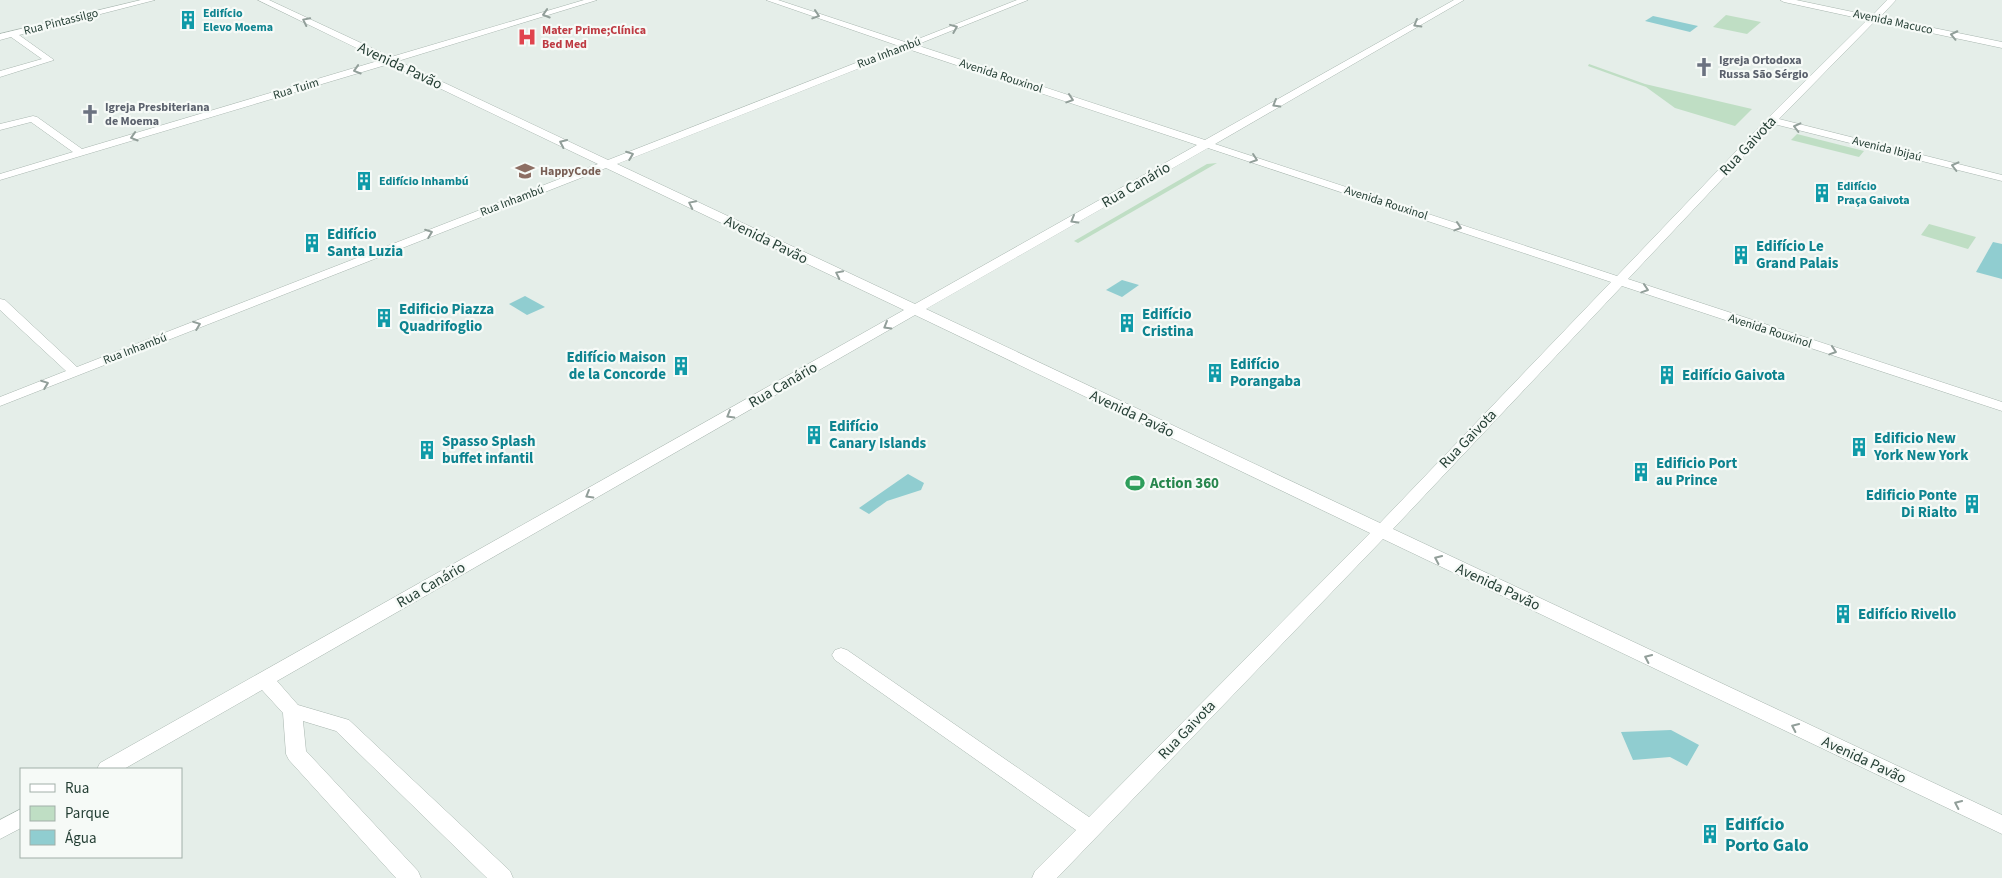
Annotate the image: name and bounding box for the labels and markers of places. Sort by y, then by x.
place label: Edifício Elevo Moema [203,5,273,36]
building icon: Edifício Elevo Moema [177,9,199,31]
place label: Mater Prime;Clínica Bed Med [542,22,646,53]
hospital icon: Mater Prime;Clínica Bed Med [516,26,538,48]
place label: Igreja Ortodoxa Russa São Sérgio [1719,52,1809,83]
church icon: Igreja Ortodoxa Russa São Sérgio [1693,56,1715,78]
place label: Igreja Presbiteriana de Moema [105,99,210,130]
church icon: Igreja Presbiteriana de Moema [79,103,101,125]
school or university icon: HappyCode [514,160,536,182]
place label: HappyCode [540,163,601,180]
building icon: Edifício Inhambú [353,170,375,192]
place label: Edifício Inhambú [379,173,469,190]
place label: Edifício Praça Gaivota [1837,178,1910,209]
building icon: Edifício Praça Gaivota [1811,182,1833,204]
place label: Edifício Santa Luzia [327,224,403,262]
building icon: Edifício Santa Luzia [301,232,323,254]
place label: Edifício Le Grand Palais [1756,236,1839,274]
building icon: Edifício Le Grand Palais [1730,244,1752,266]
place label: Edificio Piazza Quadrifoglio [399,299,494,337]
place label: Edifício Cristina [1142,304,1194,342]
building icon: Edificio Piazza Quadrifoglio [373,307,395,329]
building icon: Edifício Cristina [1116,312,1138,334]
place label: Edifício Maison de la Concorde [566,347,666,385]
place label: Edifício Porangaba [1230,354,1301,392]
building icon: Edifício Maison de la Concorde [670,355,692,377]
building icon: Edifício Porangaba [1204,362,1226,384]
building icon: Edifício Gaivota [1656,364,1678,386]
place label: Edifício Gaivota [1682,365,1785,386]
place label: Edifício Canary Islands [829,416,927,454]
building icon: Edifício Canary Islands [803,424,825,446]
place label: Edificio New York New York [1873,428,1969,466]
place label: Spasso Splash buffet infantil [442,431,536,469]
building icon: Edificio New York New York [1848,436,1870,458]
building icon: Spasso Splash buffet infantil [416,439,438,461]
place label: Edificio Port au Prince [1656,453,1737,491]
building icon: Edificio Port au Prince [1630,461,1652,483]
sports icon: Action 360 [1124,472,1146,494]
place label: Action 360 [1149,473,1219,494]
place label: Edificio Ponte Di Rialto [1866,485,1957,523]
building icon: Edificio Ponte Di Rialto [1961,493,1983,515]
building icon: Edifício Rivello [1832,603,1854,625]
place label: Edifício Rivello [1858,604,1956,625]
place label: Edifício Porto Galo [1725,812,1809,858]
building icon: Edifício Porto Galo [1699,823,1721,845]

